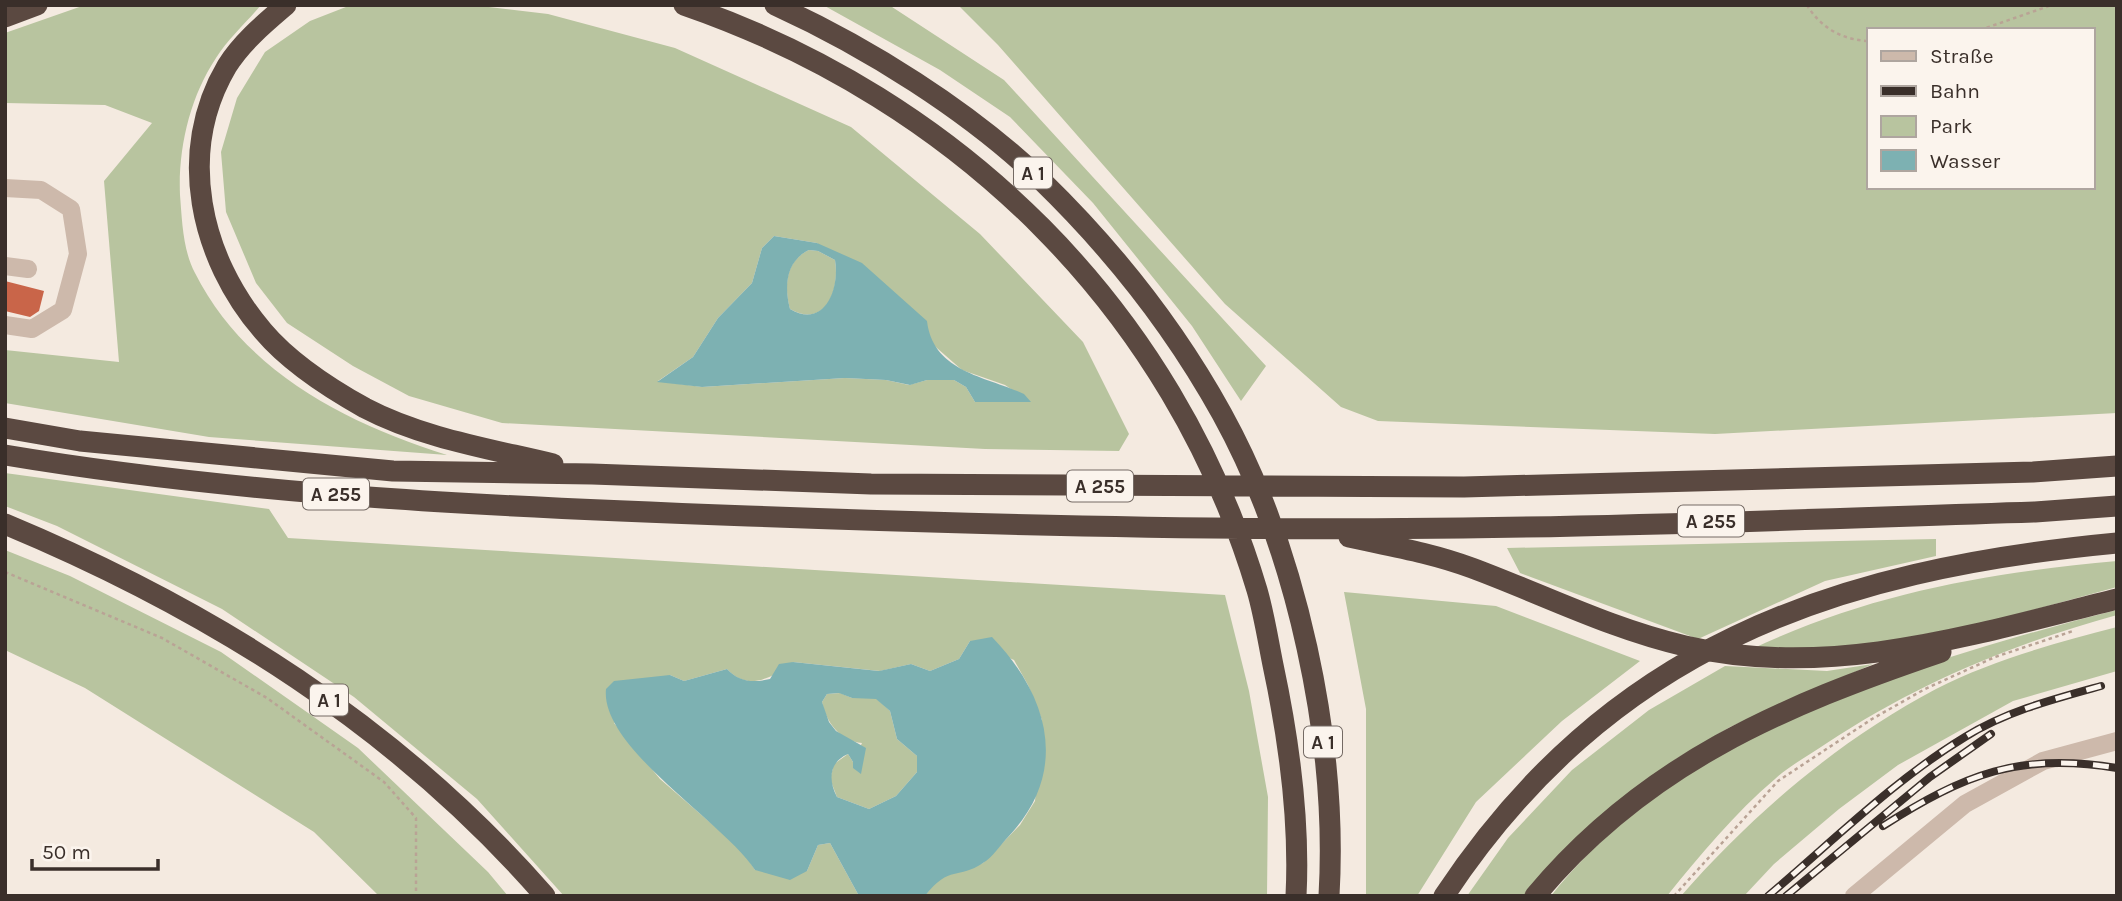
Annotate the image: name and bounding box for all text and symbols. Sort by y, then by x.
legend [1867,28,2094,189]
text: Straße [1930,44,1993,68]
text: Bahn [1930,79,1980,103]
text: Park [1930,114,1973,138]
text: Wasser [1930,149,2001,173]
road number: A 1 [1014,158,1052,188]
road number: A 255 [1067,471,1133,502]
road number: A 255 [303,478,369,509]
road number: A 255 [1678,506,1744,536]
road number: A 1 [310,684,348,716]
road number: A 1 [1304,726,1342,758]
scale bar [32,828,158,872]
text: 50 m [42,840,91,864]

